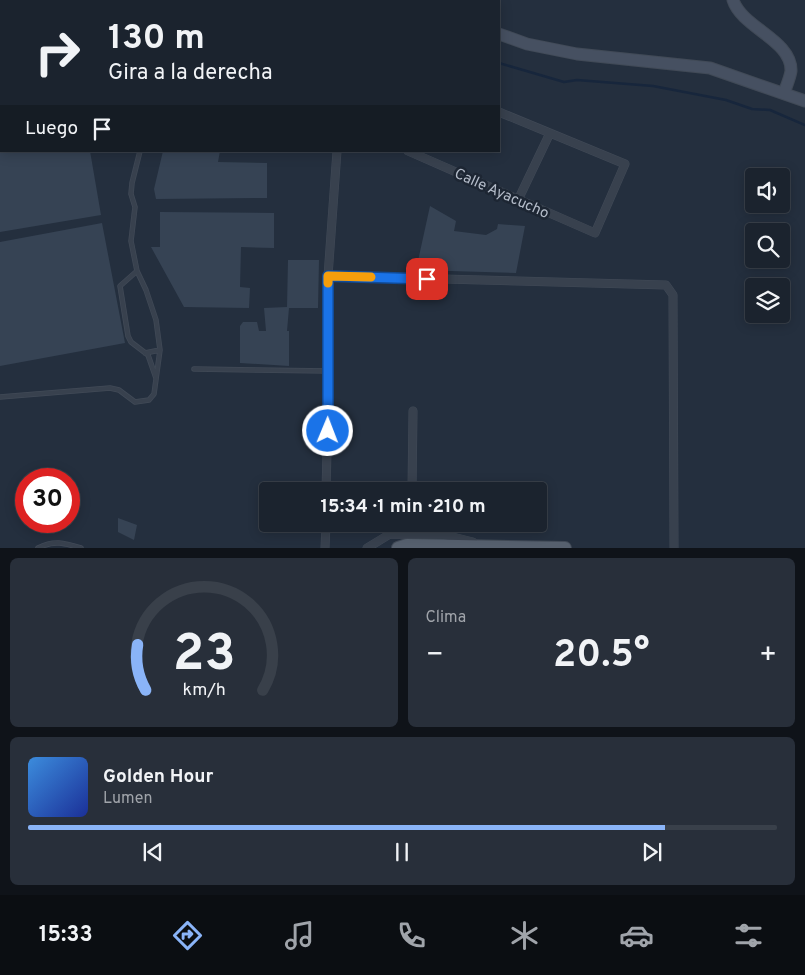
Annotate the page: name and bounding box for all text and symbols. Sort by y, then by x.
text: 130 m [108,17,205,61]
icon: right [25,20,90,85]
text: Gira a la derecha [108,60,273,87]
icon: arrive [88,115,116,143]
text: Luego [25,117,78,141]
street label: Calle Ayacucho [451,165,552,224]
map controls [745,168,790,323]
button: sound [745,168,790,213]
button: search [745,223,790,268]
pin [406,258,448,300]
icon: arrive [413,265,441,293]
button: layers [745,278,790,323]
position arrow [301,404,353,456]
speed limit sign: 30 [15,468,80,533]
text: 15:34 · 1 min · 210 m [320,495,486,519]
text: Clima [426,608,466,628]
text: 23 [172,623,235,689]
text: 20.5° [553,632,649,681]
text: − [426,638,444,674]
text: + [759,638,777,674]
text: km/h [182,679,225,702]
text: Golden Hour [103,765,214,789]
text: Lumen [103,789,153,809]
icon: previous [139,838,167,866]
icon: pause [388,838,416,866]
icon: next [638,838,666,866]
icon: directions [170,918,205,953]
icon: music [282,918,317,953]
icon: phone [394,918,429,953]
icon: climate [507,918,542,953]
icon: car [619,918,654,953]
icon: filters [731,918,766,953]
text: 15:33 [39,922,93,949]

